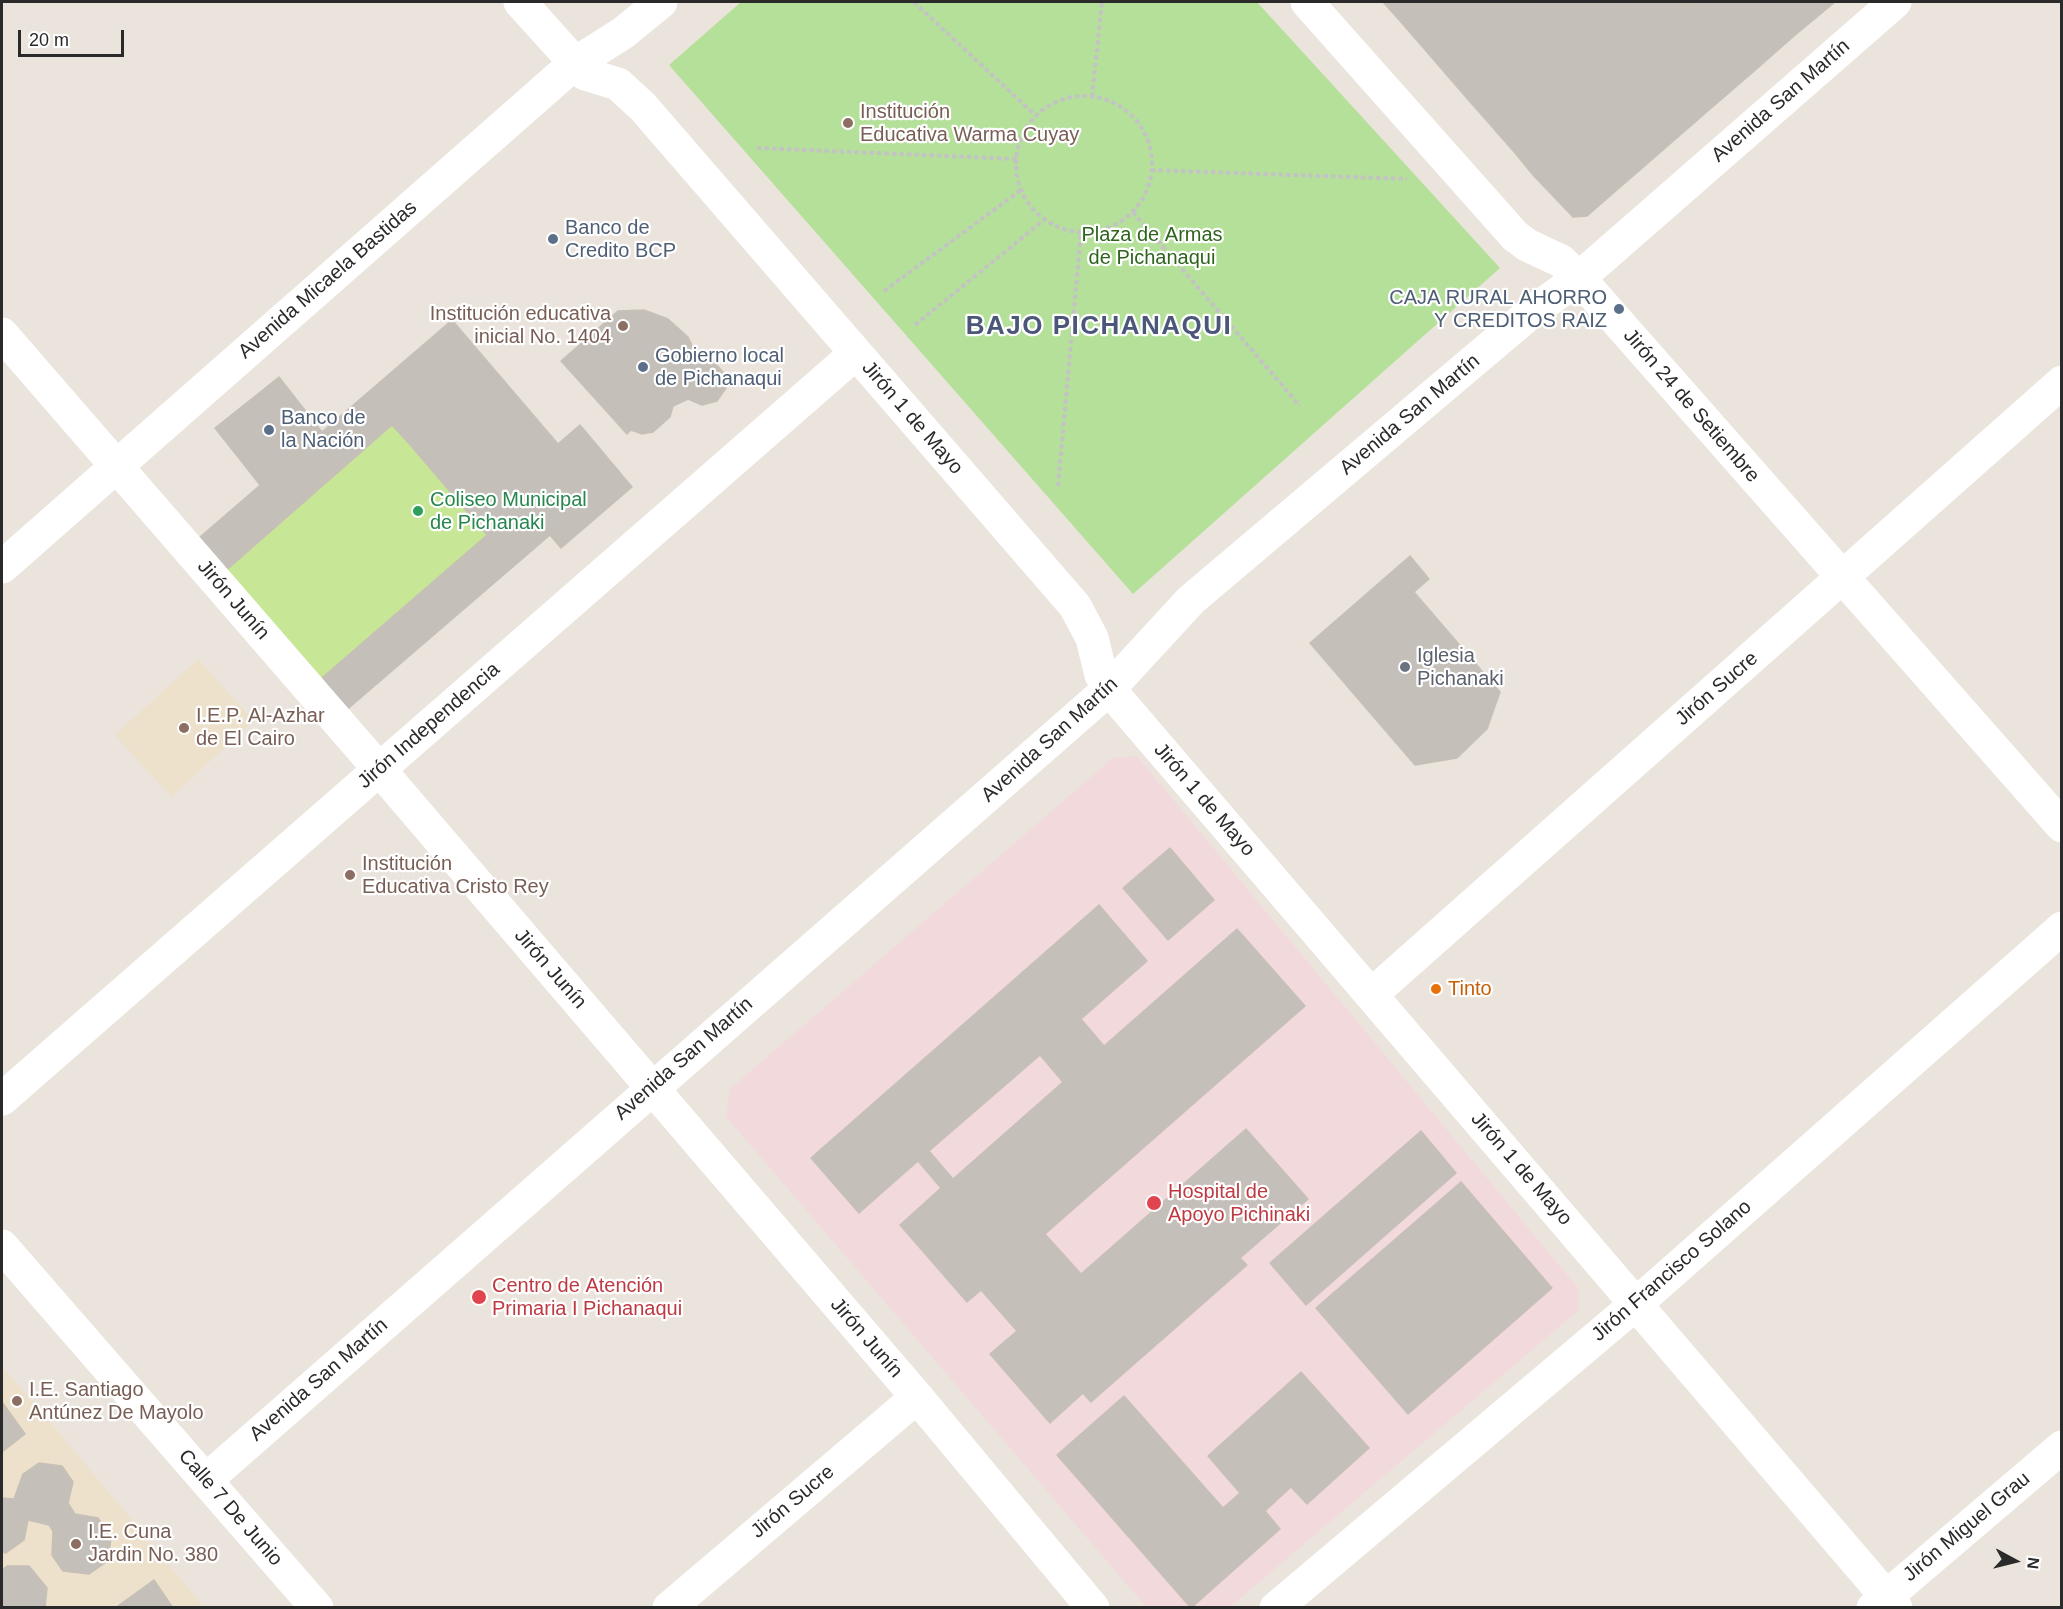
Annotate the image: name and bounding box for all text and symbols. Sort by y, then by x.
scale bar [21,18,128,56]
text: 20 m [29,30,69,50]
street label: Avenida San Martín [1707,34,1855,168]
place label: Institución Educativa Warma Cuyay [860,100,1079,147]
marker: Institución Educativa Warma Cuyay [841,116,855,130]
street label: Avenida Micaela Bastidas [234,196,422,364]
place label: Banco de Credito BCP [565,216,676,263]
park label: Plaza de Armas de Pichanaqui [1081,223,1223,270]
marker: Banco de Credito BCP [546,232,560,246]
place label: CAJA RURAL AHORRO Y CREDITOS RAIZ [1389,286,1607,333]
place label: Institución educativa inicial No. 1404 [430,302,611,349]
marker: CAJA RURAL AHORRO Y CREDITOS RAIZ [1612,302,1626,316]
district label: BAJO PICHANAQUI [966,311,1232,343]
marker: Institución educativa inicial No. 1404 [616,319,630,333]
street label: Jirón 24 de Setiembre [1618,324,1764,488]
place label: Gobierno local de Pichanaqui [655,344,784,391]
street label: Avenida San Martín [1335,349,1485,481]
street label: Jirón 1 de Mayo [856,356,968,480]
marker: Gobierno local de Pichanaqui [636,360,650,374]
place label: Banco de la Nación [281,406,366,453]
marker: Banco de la Nación [262,423,276,437]
place label: Coliseo Municipal de Pichanaki [430,488,587,535]
marker: Coliseo Municipal de Pichanaki [411,504,425,518]
street label: Jirón Junín [192,555,274,645]
place label: Iglesia Pichanaki [1417,644,1504,691]
street label: Jirón Sucre [1671,647,1763,731]
street label: Jirón Independencia [353,658,505,794]
marker: Iglesia Pichanaki [1398,660,1412,674]
street label: Avenida San Martín [977,672,1123,808]
place label: I.E.P. Al-Azhar de El Cairo [196,704,325,751]
marker: I.E.P. Al-Azhar de El Cairo [177,721,191,735]
street label: Jirón 1 de Mayo [1148,738,1260,862]
place label: Institución Educativa Cristo Rey [362,852,549,899]
marker: Institución Educativa Cristo Rey [343,868,357,882]
street label: Jirón Junín [509,924,591,1014]
place label: Tinto [1448,977,1492,1001]
marker: Tinto [1429,982,1443,996]
street label: Avenida San Martín [610,992,758,1126]
street label: Jirón 1 de Mayo [1465,1107,1577,1231]
place label: Hospital de Apoyo Pichinaki [1168,1180,1310,1227]
marker: Hospital de Apoyo Pichinaki [1145,1194,1163,1212]
street label: Jirón Francisco Solano [1587,1195,1757,1347]
place label: Centro de Atención Primaria I Pichanaqui [492,1274,682,1321]
marker: Centro de Atención Primaria I Pichanaqui [470,1288,488,1306]
street label: Jirón Junín [825,1293,907,1383]
street label: Avenida San Martín [245,1313,393,1447]
place label: I.E. Santiago Antúnez De Mayolo [29,1378,204,1425]
marker: I.E. Santiago Antúnez De Mayolo [10,1394,24,1408]
street label: Calle 7 De Junio [173,1445,287,1571]
street label: Jirón Sucre [747,1460,839,1544]
street label: Jirón Miguel Grau [1899,1467,2035,1587]
place label: I.E. Cuna Jardin No. 380 [88,1520,218,1567]
north arrow [1985,1531,2045,1591]
marker: I.E. Cuna Jardin No. 380 [69,1537,83,1551]
text: N [2024,1556,2043,1570]

